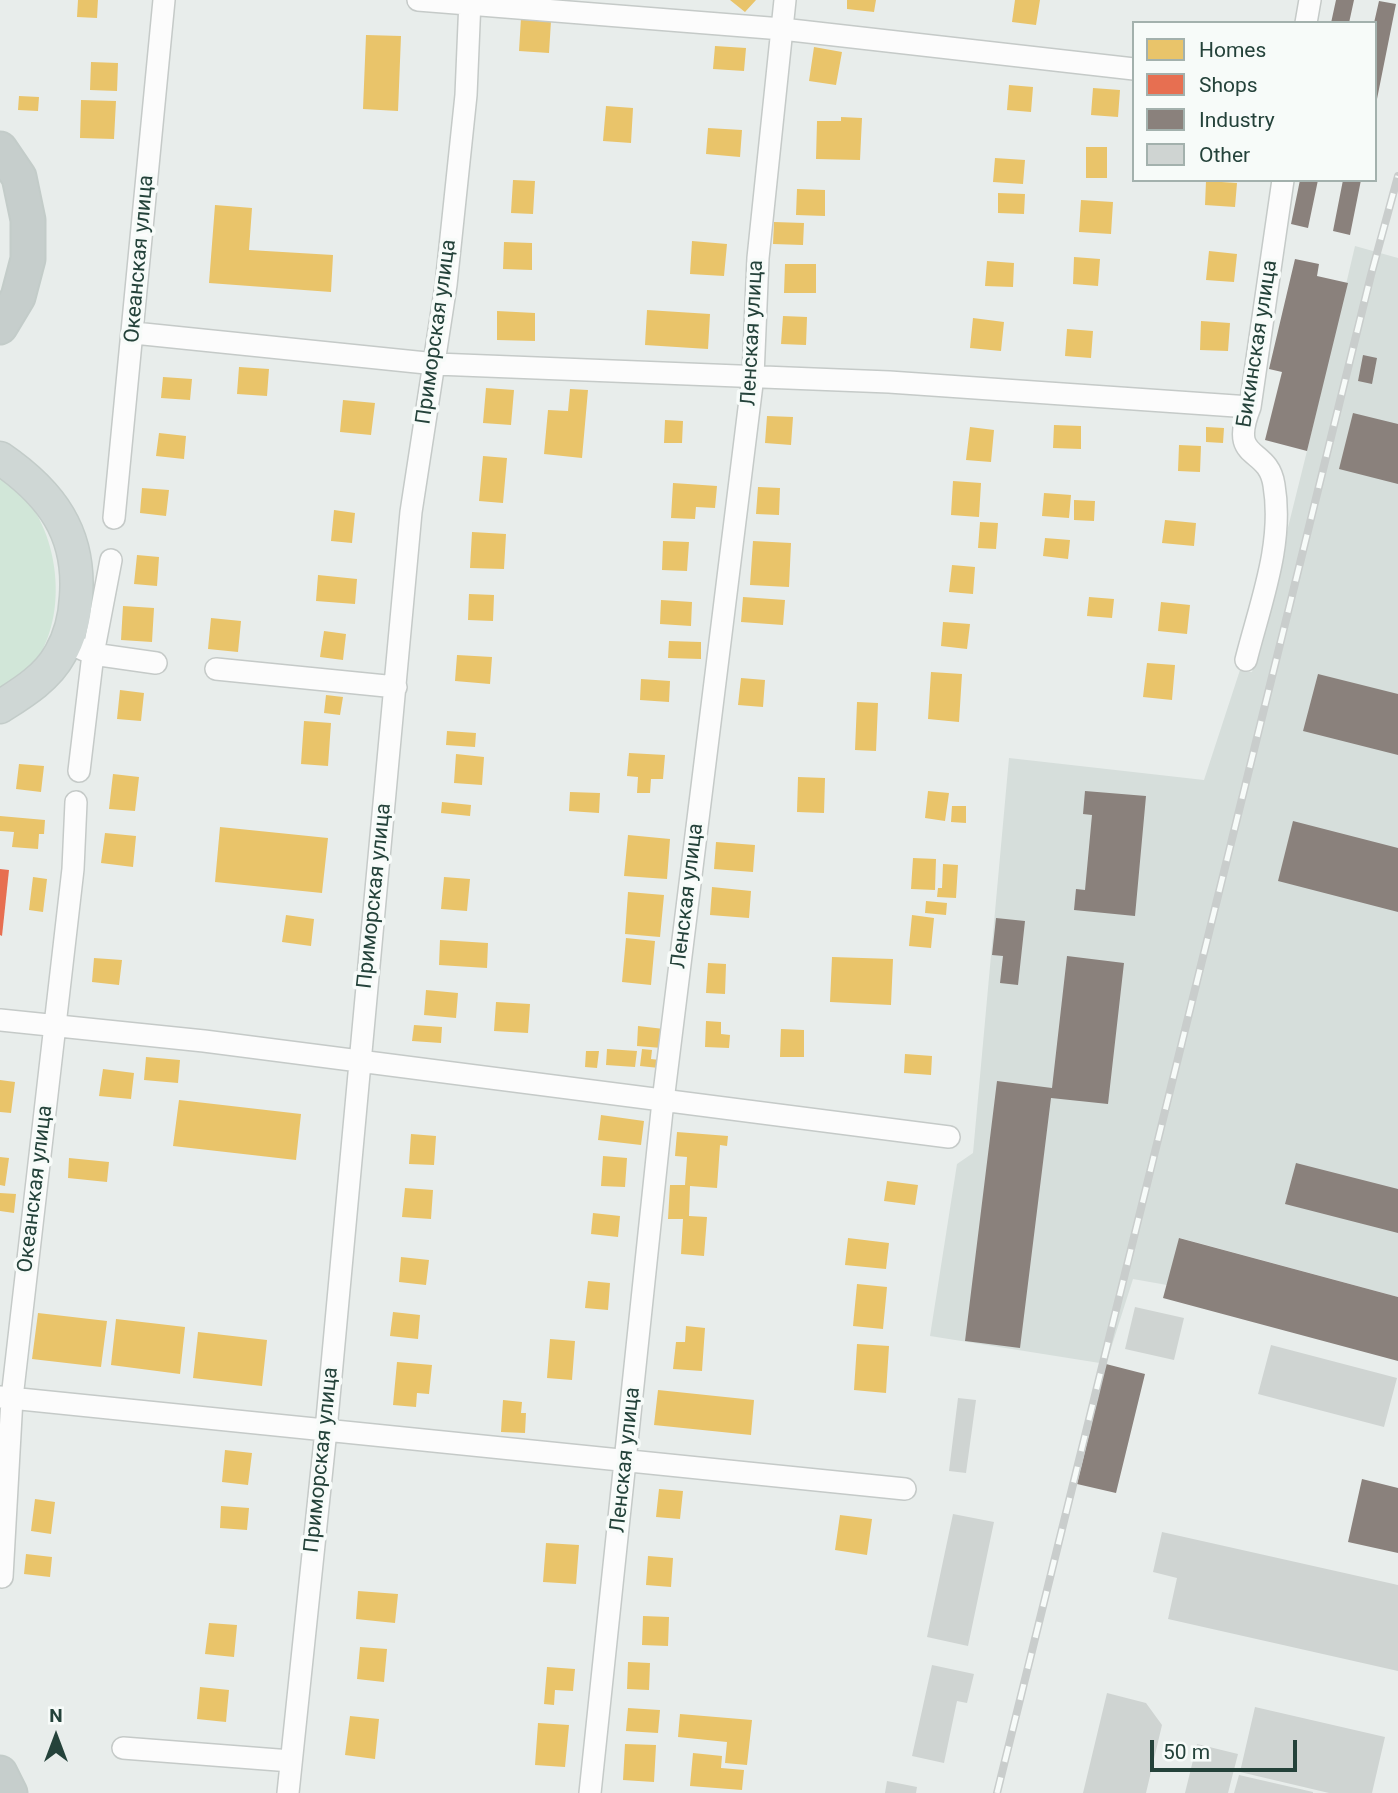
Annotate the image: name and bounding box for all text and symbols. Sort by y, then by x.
legend [1132,21,1377,182]
text: Homes [1199,38,1266,62]
text: Shops [1199,73,1258,97]
text: Industry [1199,108,1275,132]
text: Other [1199,143,1250,167]
street label: Океанская улица [120,174,160,344]
street label: Приморская улица [412,238,462,426]
street label: Ленская улица [737,259,769,407]
street label: Бикинская улица [1232,259,1284,429]
street label: Приморская улица [353,802,397,990]
street label: Ленская улица [667,822,709,970]
street label: Океанская улица [13,1104,59,1274]
street label: Приморская улица [300,1366,344,1554]
street label: Ленская улица [606,1386,646,1534]
north arrow [21,1702,91,1772]
text: N [49,1704,63,1727]
scale bar [1153,1727,1300,1771]
text: 50 m [1163,1740,1210,1764]

